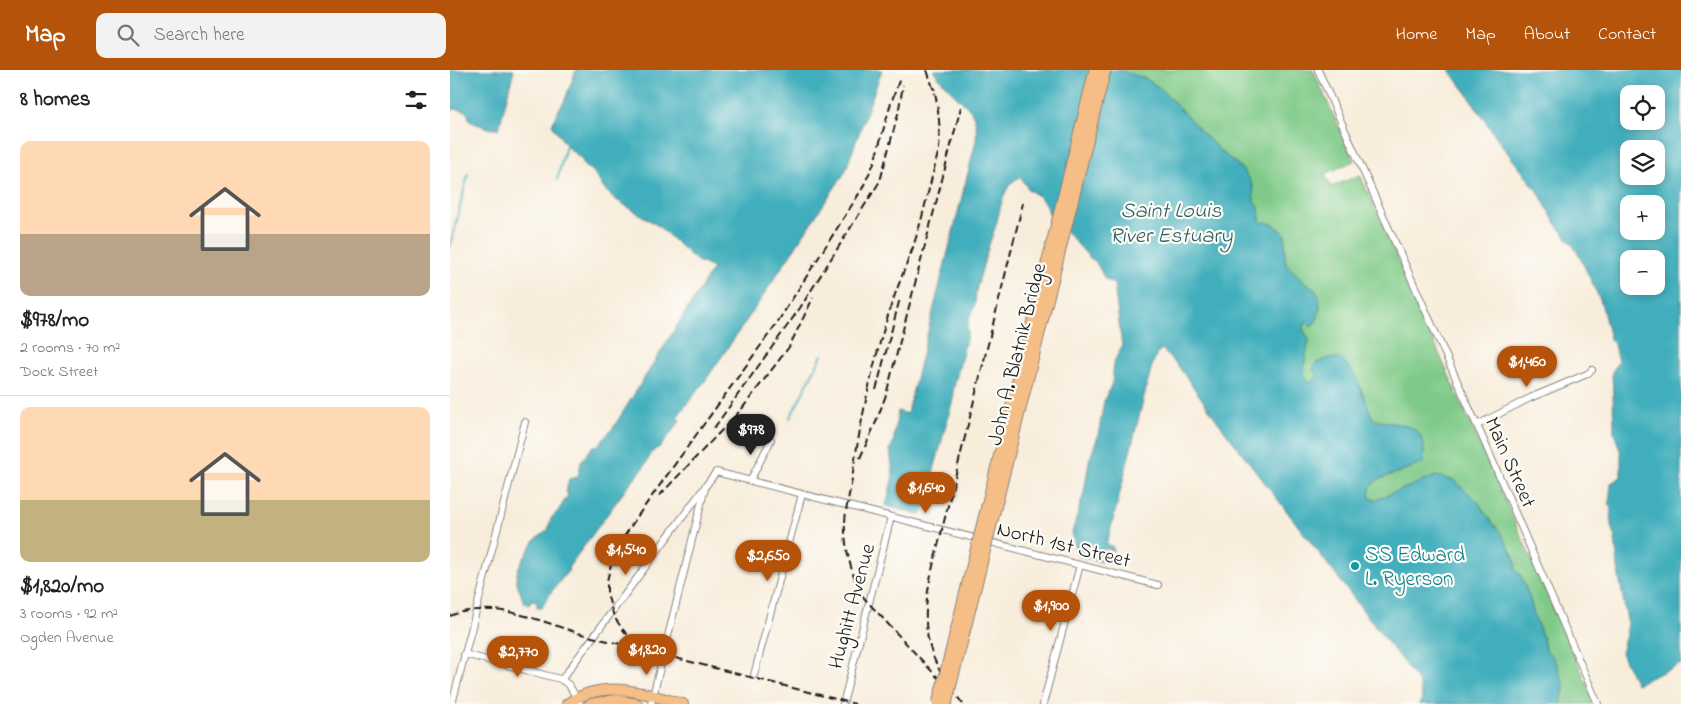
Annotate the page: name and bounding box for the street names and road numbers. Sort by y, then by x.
street label: John A. Blatnik Bridge [981,260,1057,449]
street label: Main Street [1476,413,1542,513]
street label: North 1st Street [994,515,1133,577]
street label: Hughitt Avenue [822,540,886,673]

